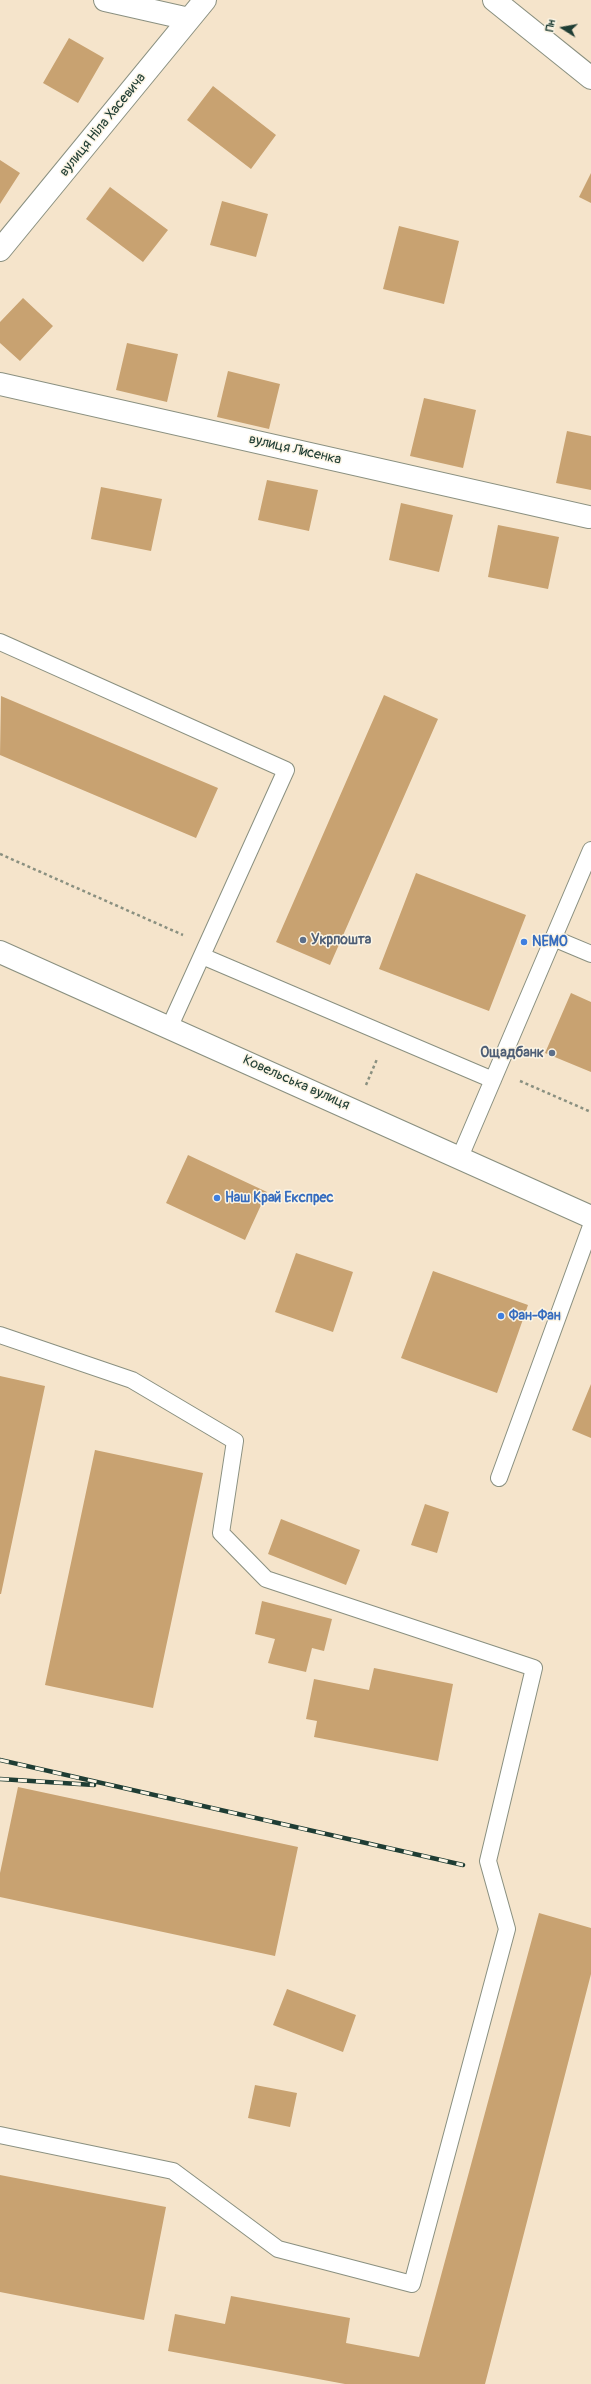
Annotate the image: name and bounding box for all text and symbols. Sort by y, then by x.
north arrow [543,8,583,48]
text: Пн [543,18,558,33]
street label: вулиця Ніла Хасевича [56,70,150,180]
street label: вулиця Лисенка [247,431,343,469]
place label: Укрпошта [311,932,371,948]
place label: NEMO [532,934,568,950]
marker: Укрпошта [298,935,308,945]
marker: NEMO [519,937,529,947]
place label: Ощадбанк [480,1045,544,1061]
marker: Ощадбанк [547,1048,557,1058]
street label: Ковельська вулиця [240,1052,352,1114]
place label: Наш Край Експрес [225,1190,334,1206]
marker: Наш Край Експрес [212,1193,222,1203]
place label: Фан-Фан [509,1308,561,1324]
marker: Фан-Фан [496,1311,506,1321]

